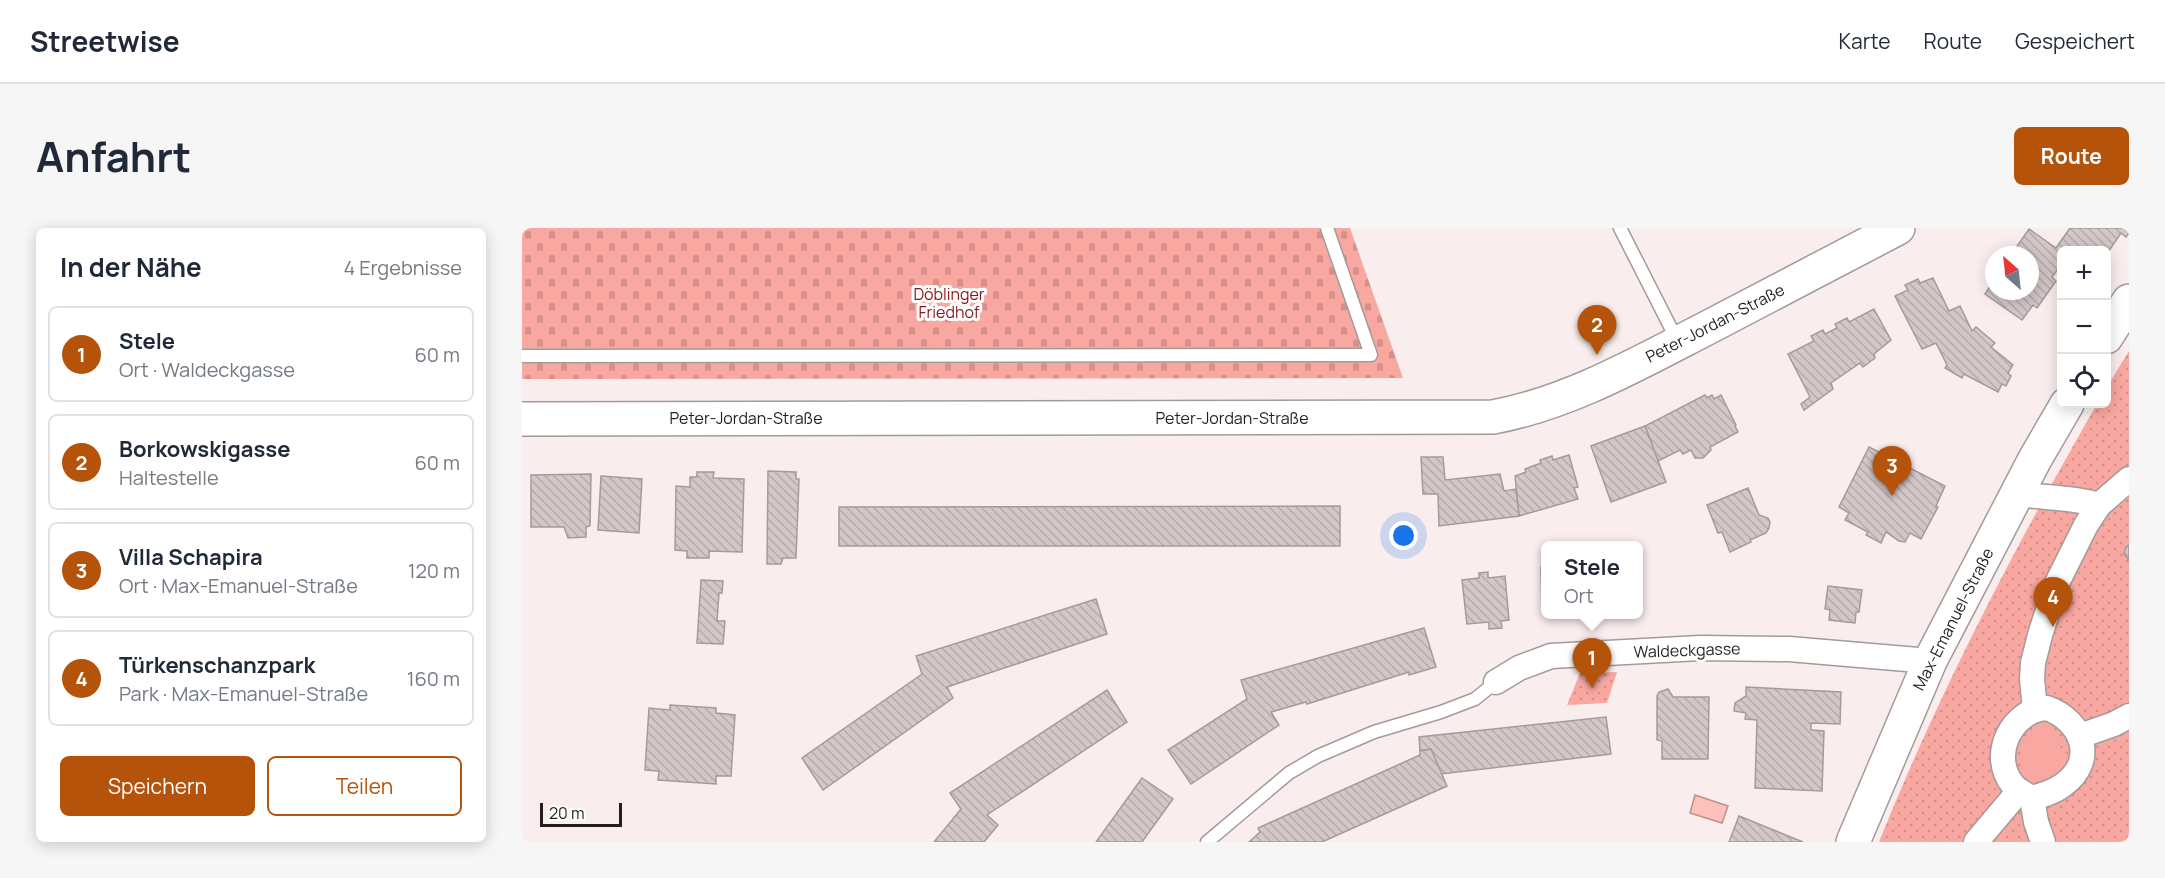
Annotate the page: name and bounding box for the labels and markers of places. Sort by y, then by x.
pin: 2 [1578,306,1616,355]
pin: 3 [1872,446,1912,496]
pin: 4 [2034,578,2072,627]
pin: 1 [1572,638,1612,688]

